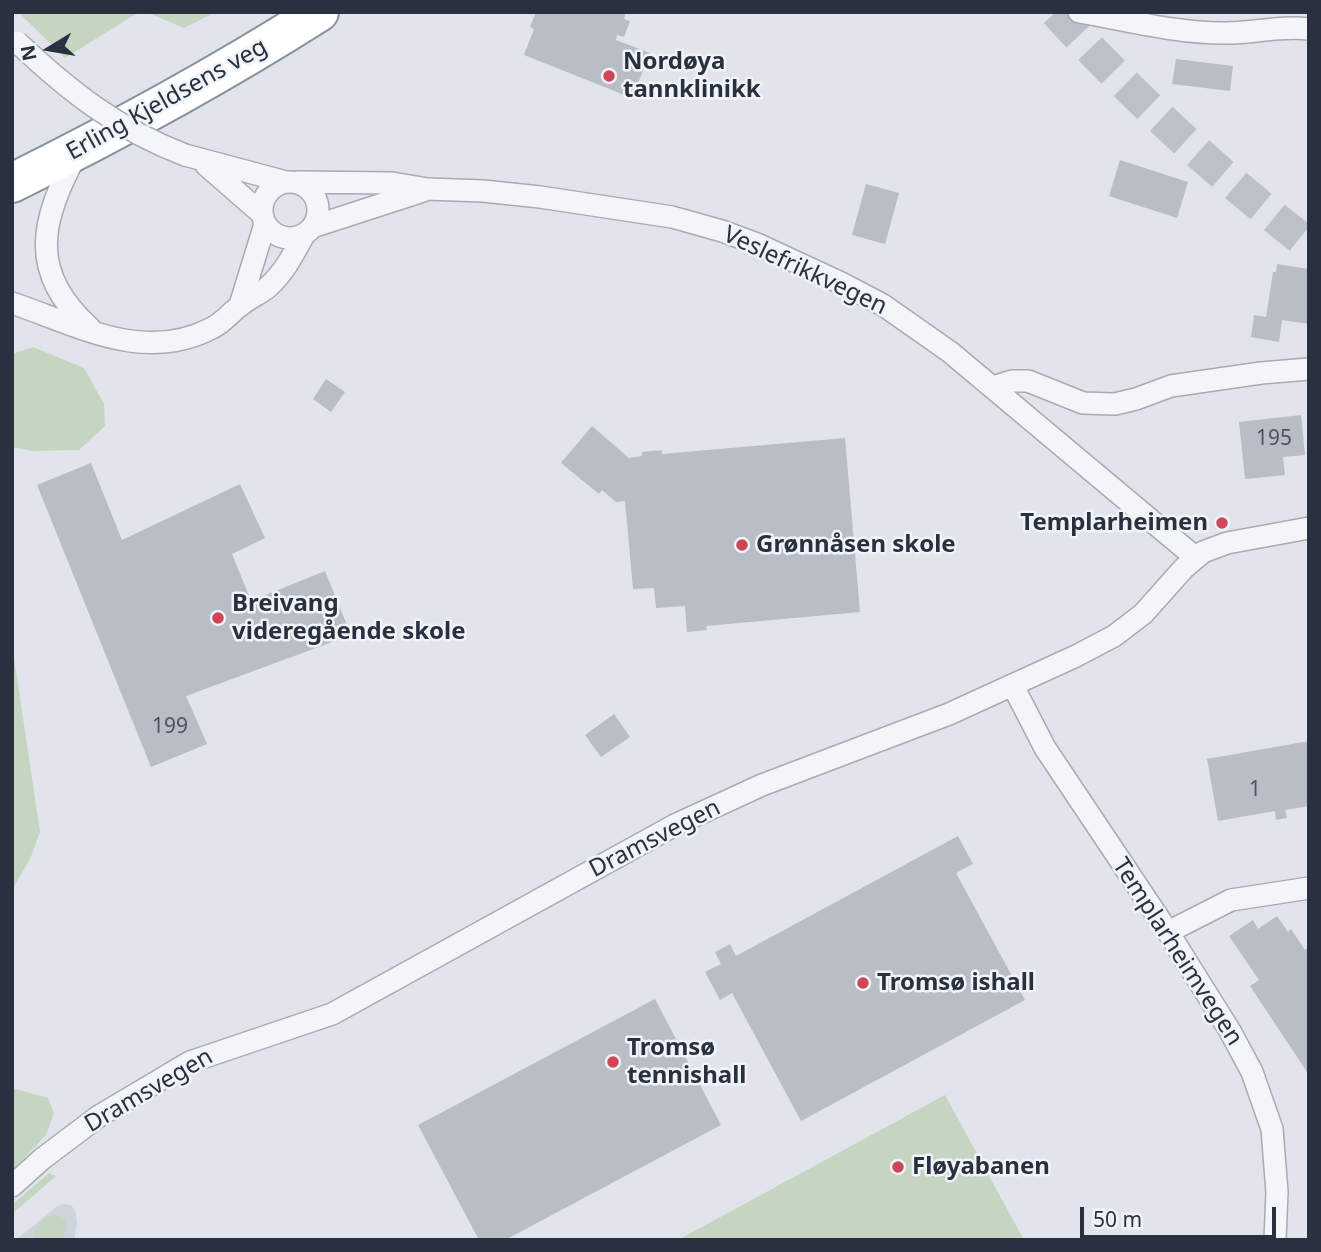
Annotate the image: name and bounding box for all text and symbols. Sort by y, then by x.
north arrow [14,14,84,84]
street label: Erling Kjeldsens veg [62,33,272,167]
text: N [14,43,43,63]
place label: Nordøya tannklinikk [623,48,761,104]
marker: Nordøya tannklinikk [601,68,617,84]
street label: Veslefrikkvegen [718,220,892,322]
house number: 195 [1256,426,1292,452]
place label: Templarheimen [1020,509,1208,537]
marker: Templarheimen [1214,515,1230,531]
place label: Grønnåsen skole [756,531,956,559]
marker: Grønnåsen skole [734,537,750,553]
place label: Breivang videregående skole [232,590,466,646]
marker: Breivang videregående skole [210,610,226,626]
house number: 199 [152,714,188,740]
house number: 1 [1249,777,1261,803]
street label: Dramsvegen [585,794,725,884]
street label: Templarheimvegen [1106,853,1248,1051]
place label: Tromsø ishall [877,969,1035,997]
marker: Tromsø ishall [855,975,871,991]
place label: Tromsø tennishall [627,1034,746,1090]
street label: Dramsvegen [80,1043,218,1139]
marker: Tromsø tennishall [605,1054,621,1070]
place label: Fløyabanen [912,1153,1050,1181]
marker: Fløyabanen [890,1159,906,1175]
scale bar [1083,1192,1279,1236]
text: 50 m [1093,1205,1142,1233]

